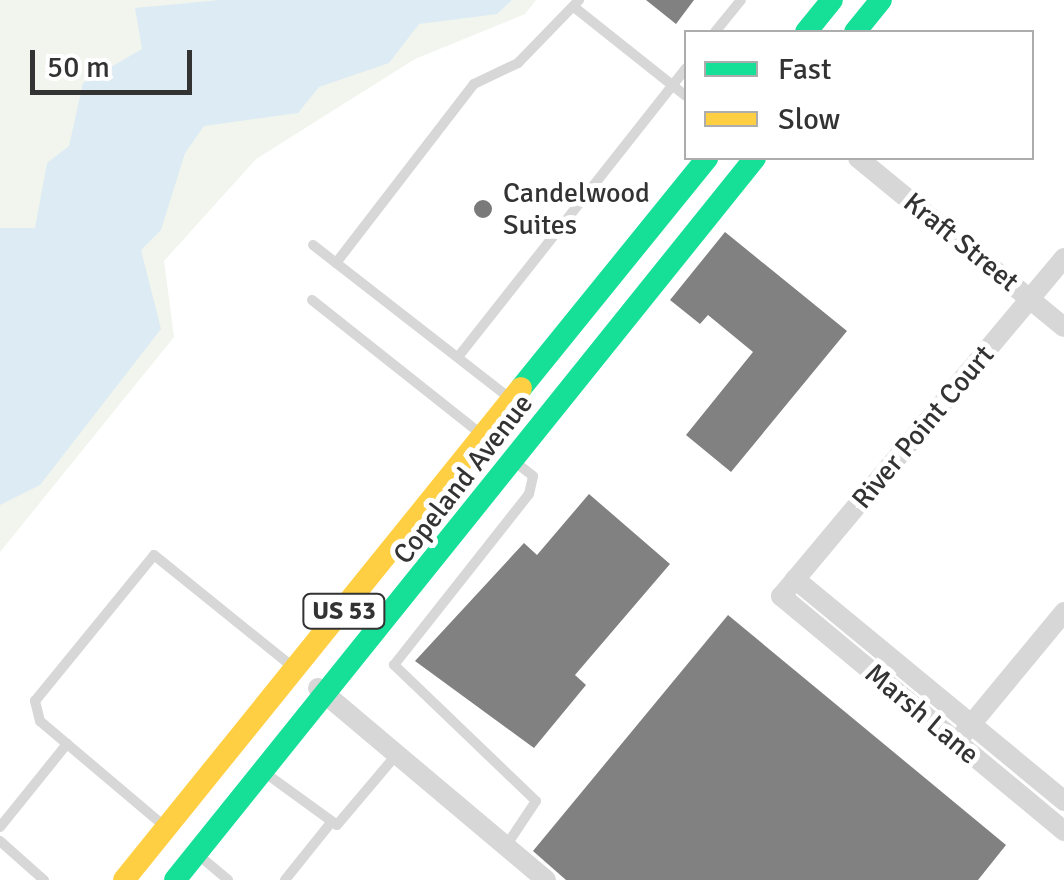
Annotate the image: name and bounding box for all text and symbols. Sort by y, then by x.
scale bar [35,30,198,92]
legend [684,30,1034,160]
text: 50 m [47,49,110,86]
text: Fast [778,51,831,88]
text: Slow [778,101,840,138]
place label: Candelwood Suites [503,176,650,242]
street label: Kraft Street [897,185,1025,299]
marker: Candelwood Suites [472,198,494,220]
street label: River Point Court [845,339,1001,515]
street label: Copeland Avenue [386,387,540,571]
road number: US 53 [302,591,386,631]
street label: Marsh Lane [858,657,986,771]

